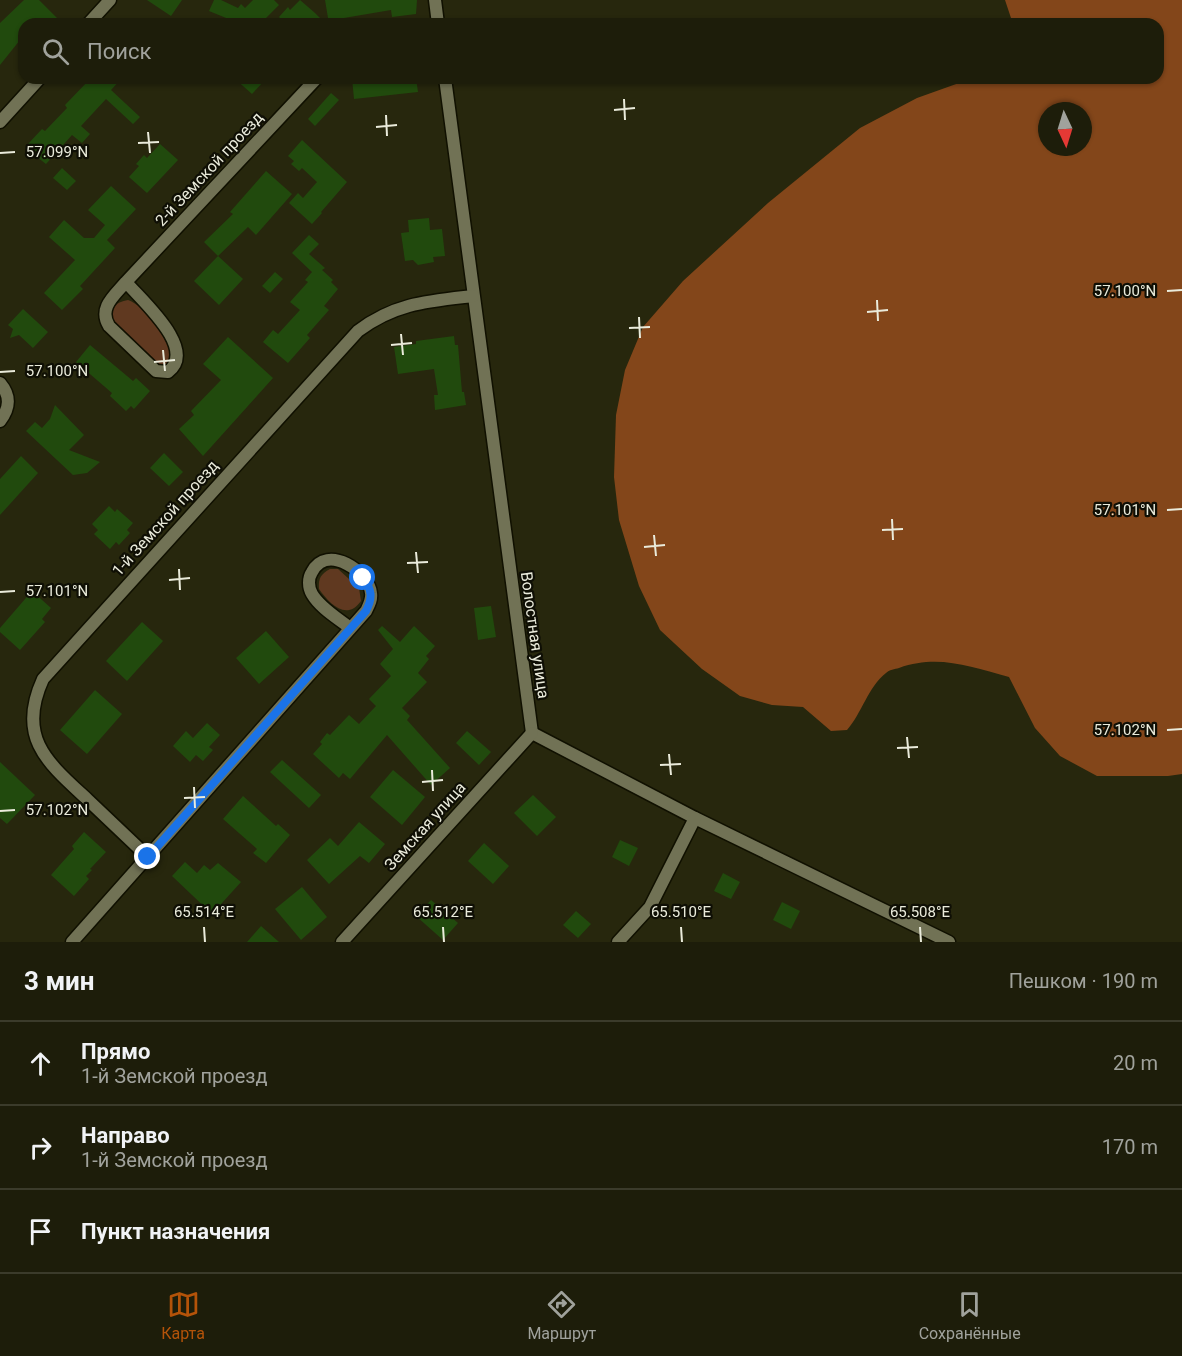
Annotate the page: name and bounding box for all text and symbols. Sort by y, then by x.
search box [18,18,1164,84]
icon: search [39,35,72,68]
text: Поиск [87,39,151,64]
north arrow [1038,102,1092,156]
street label: 2-й Земской проезд [151,108,267,230]
text: 57.099°N [26,143,88,161]
text: 57.100°N [1094,282,1156,300]
text: 57.100°N [26,362,88,380]
street label: 1-й Земской проезд [108,456,222,580]
text: 57.101°N [1094,501,1156,519]
route start [349,564,375,590]
street label: Волостная улица [517,570,553,700]
text: 57.101°N [26,582,88,600]
text: 57.102°N [1094,721,1156,739]
street label: Земская улица [380,778,470,874]
text: 57.102°N [26,801,88,819]
route end [134,843,160,869]
text: 65.514°E [174,903,235,921]
text: 65.512°E [413,903,474,921]
text: 65.510°E [651,903,712,921]
text: 65.508°E [890,903,951,921]
text: 3 мин [24,966,95,996]
text: Пешком · 190 m [1009,969,1158,993]
text: Прямо [81,1039,150,1064]
icon: ahead [24,1047,57,1080]
text: 20 m [1113,1051,1158,1075]
text: 1-й Земской проезд [81,1064,268,1088]
text: Направо [81,1123,170,1148]
icon: right [24,1131,57,1164]
text: 170 m [1102,1135,1158,1159]
text: 1-й Земской проезд [81,1148,268,1172]
icon: arrive [24,1215,57,1248]
text: Пункт назначения [81,1219,270,1244]
tab: Карта [161,1288,205,1343]
tab: Маршрут [527,1288,596,1343]
tab: Сохранённые [919,1288,1021,1343]

